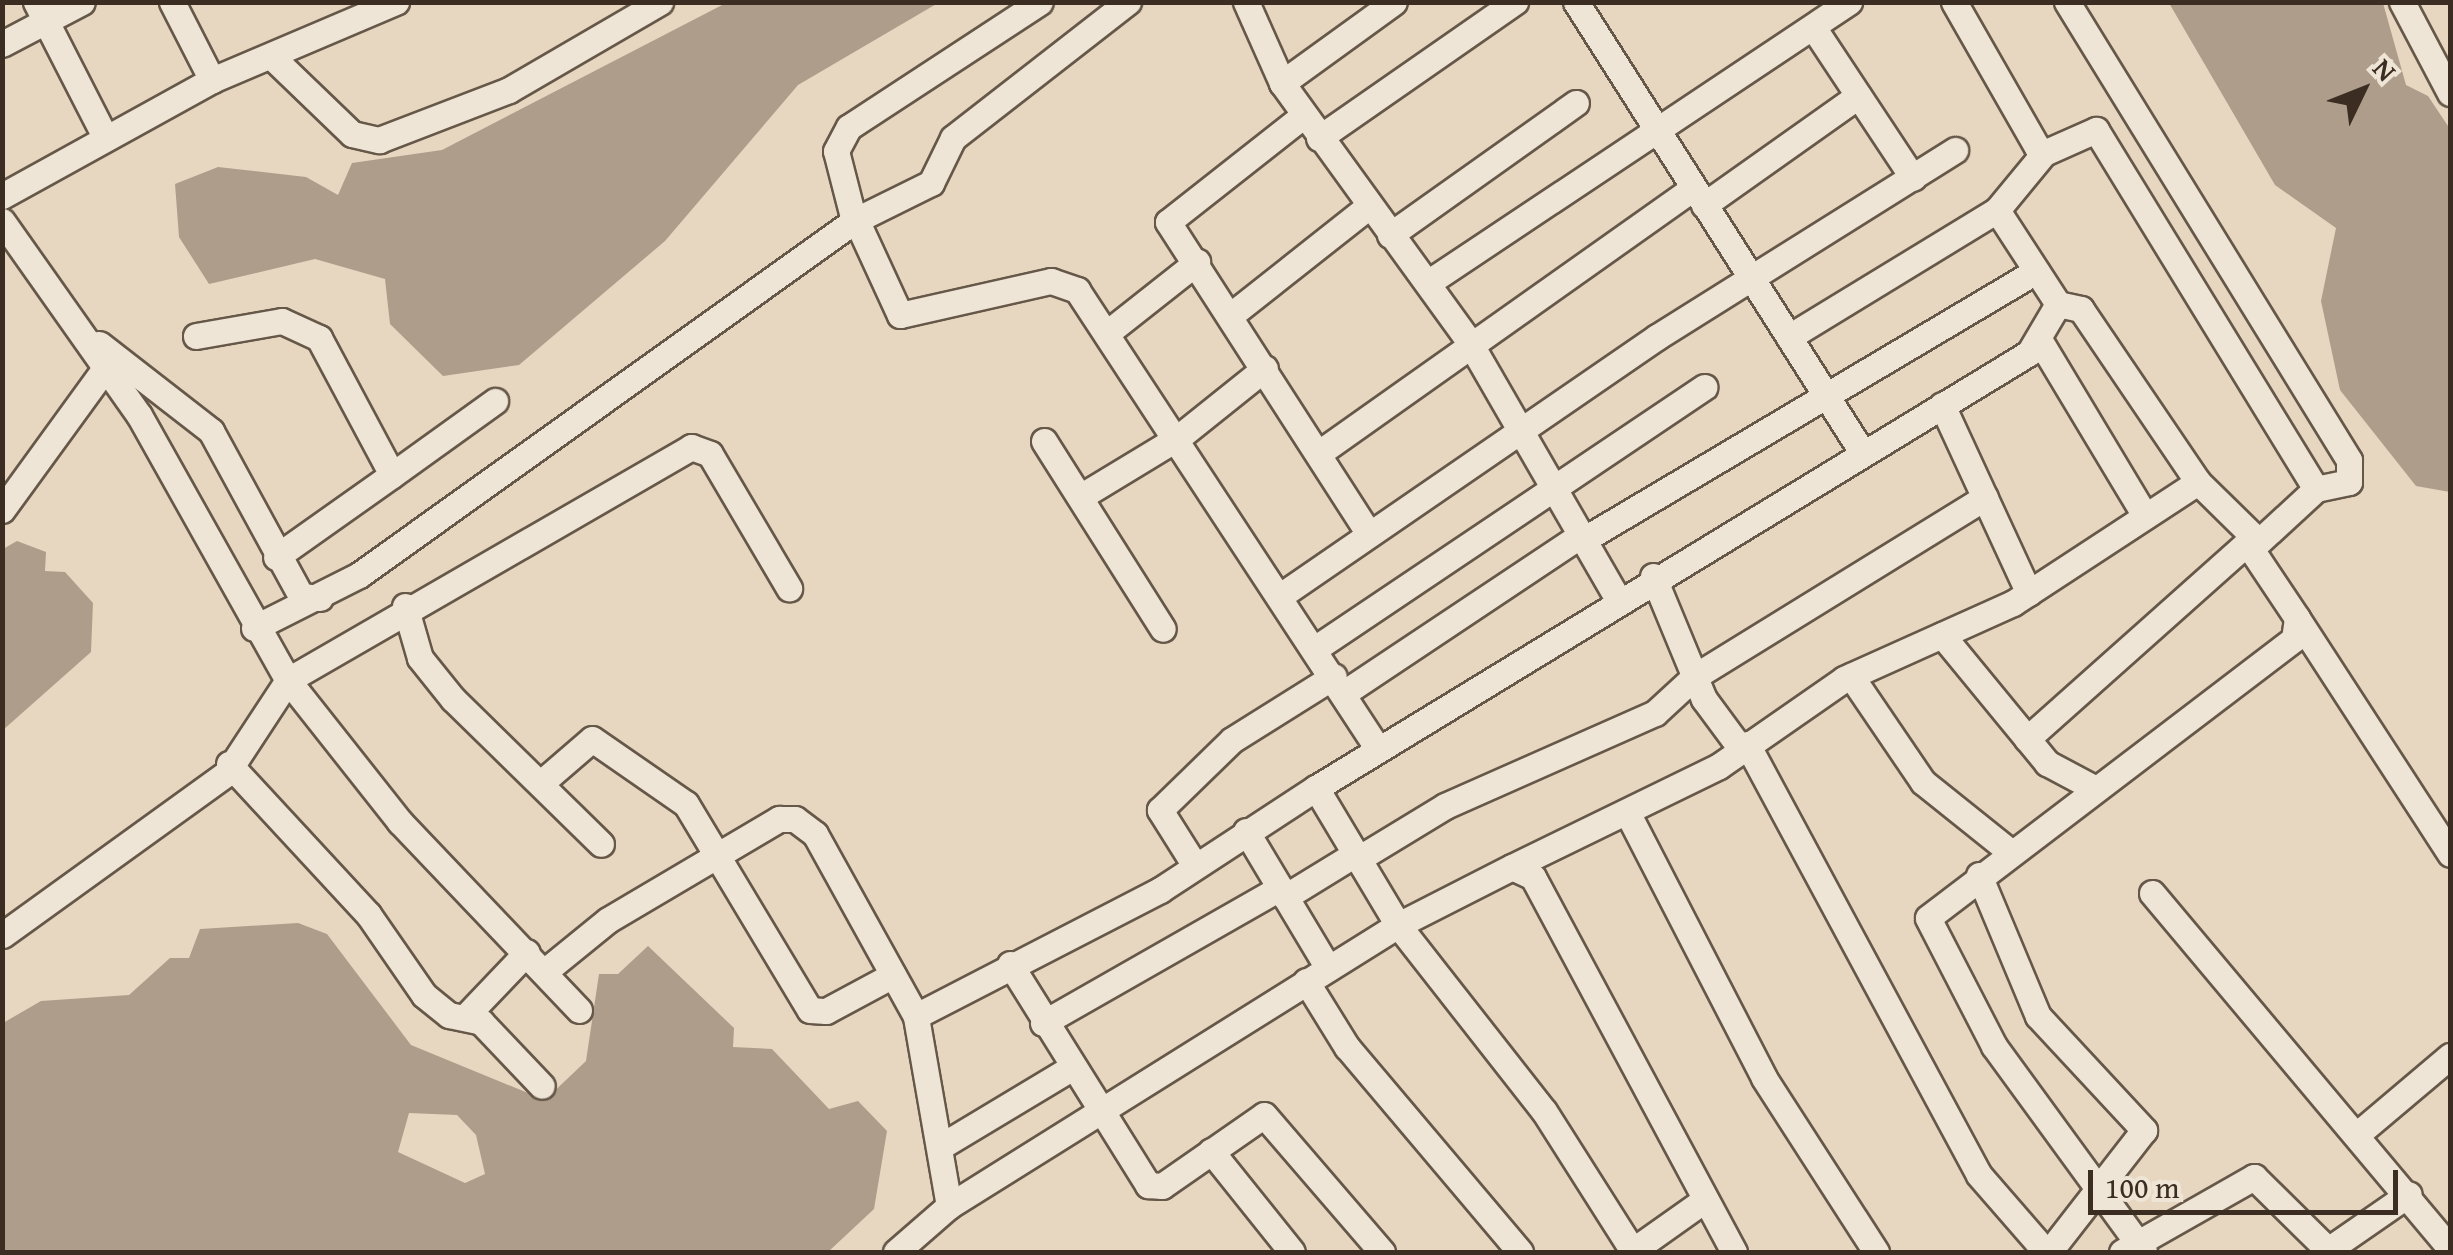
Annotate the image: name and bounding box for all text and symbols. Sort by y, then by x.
north arrow [2313,40,2413,140]
text: N [2364,48,2407,90]
scale bar [2093,1150,2403,1212]
text: 100 m [2105,1165,2179,1209]

